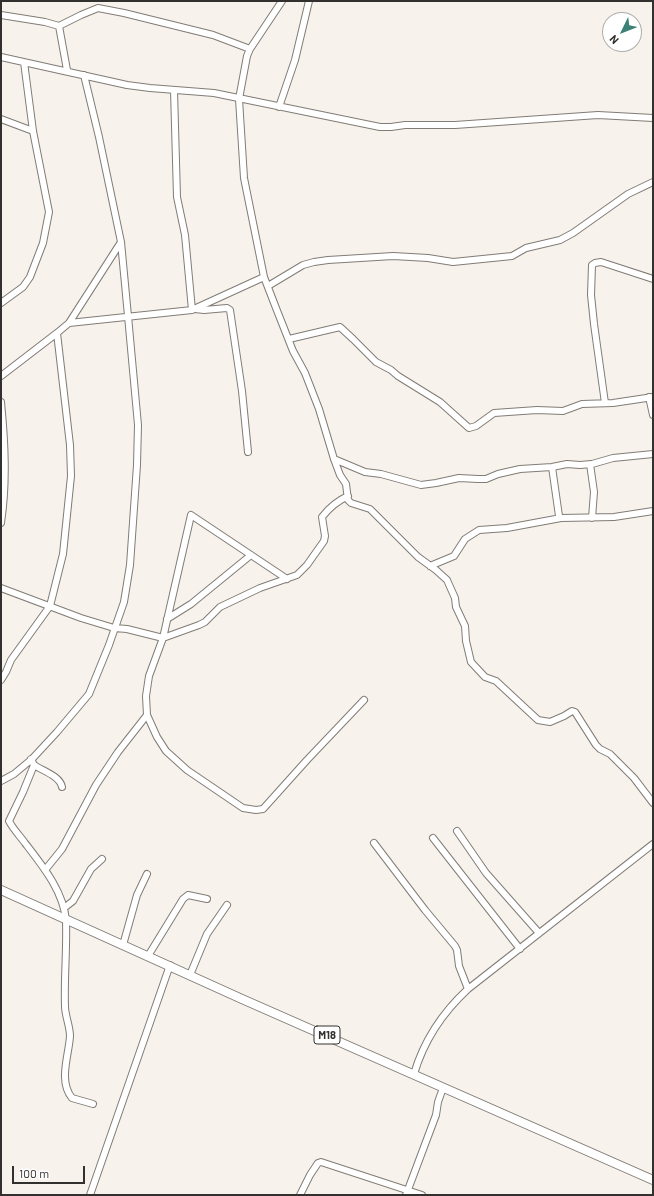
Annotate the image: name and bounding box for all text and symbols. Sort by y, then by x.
north arrow [602,12,642,52]
text: N [606,33,621,47]
road number: M18 [314,1026,340,1044]
scale bar [14,1158,87,1184]
text: 100 m [19,1166,49,1180]

